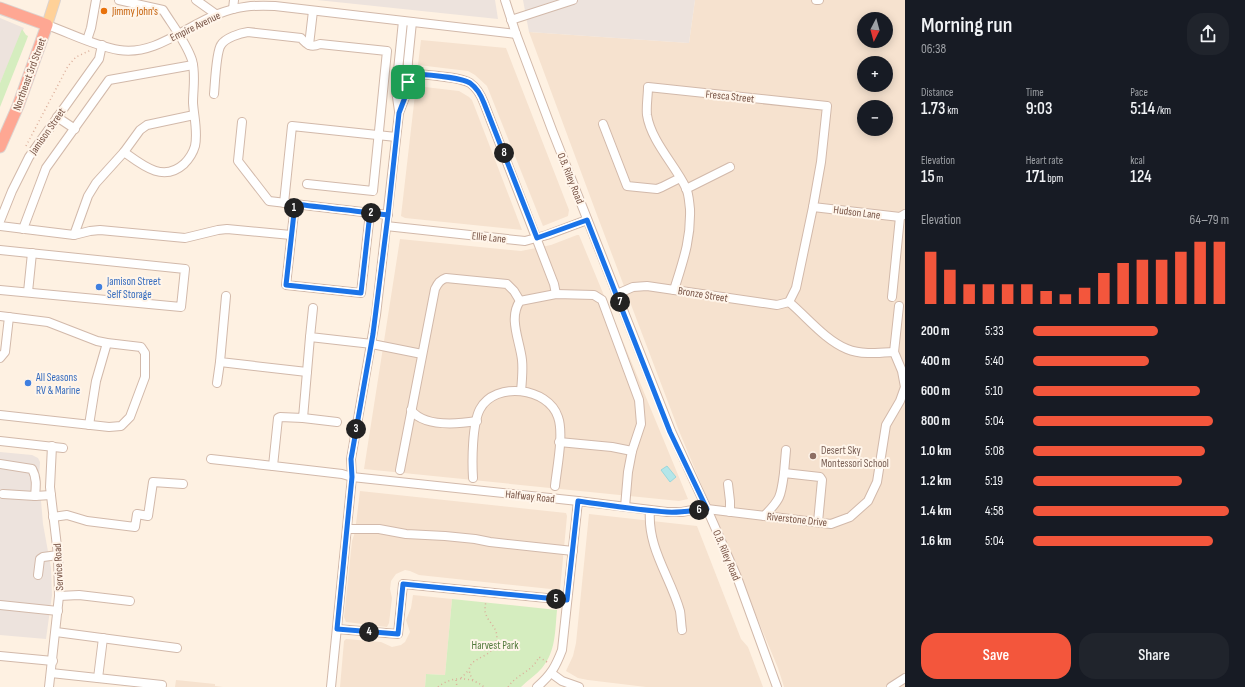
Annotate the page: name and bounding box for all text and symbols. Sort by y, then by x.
place label: Jimmy John's [111,5,158,18]
marker: Jimmy John's [99,6,109,16]
street label: Empire Avenue [168,9,222,44]
north arrow [857,12,893,48]
map controls [857,12,893,136]
text: Morning run [921,12,1012,39]
button: share [1187,13,1229,55]
street label: Northeast 3rd Street [10,35,49,112]
text: 06:38 [921,41,946,57]
button: + [857,56,893,92]
pin [391,65,425,99]
icon: arrive [397,71,419,93]
text: Distance [921,86,953,99]
text: Time [1026,86,1044,99]
text: Pace [1130,86,1148,99]
street label: Fresca Street [705,87,756,106]
text: 1.73 [921,99,945,119]
text: 9:03 [1026,99,1052,119]
text: 5:14 [1130,99,1155,119]
button: − [857,100,893,136]
text: km [945,104,958,117]
text: /km [1155,104,1171,117]
street label: Jamison Street [26,105,69,158]
pin: 8 [494,143,514,163]
text: 8 [501,146,507,159]
street label: O.B. Riley Road [554,151,587,206]
text: Elevation [921,154,955,167]
text: Heart rate [1026,154,1063,167]
text: kcal [1130,154,1145,167]
text: 15 [921,167,935,187]
text: 171 [1026,167,1046,187]
text: 124 [1130,167,1152,187]
text: m [935,172,943,185]
text: bpm [1046,172,1063,185]
pin: 1 [284,198,304,218]
text: 1 [292,201,296,214]
pin: 2 [361,203,381,223]
street label: Hudson Lane [833,203,881,222]
text: 2 [369,206,373,219]
text: Elevation [921,212,961,228]
text: 64–79 m [1190,212,1229,228]
street label: Ellie Lane [471,229,507,246]
place label: Jamison Street Self Storage [106,275,161,301]
marker: Jamison Street Self Storage [94,282,104,292]
street label: Bronze Street [677,284,729,305]
pin: 7 [610,292,630,312]
text: 7 [618,295,622,308]
text: 200 m [921,323,950,339]
text: 5:33 [985,323,1004,339]
text: 400 m [921,353,950,369]
text: 5:40 [985,353,1004,369]
place label: All Seasons RV & Marine [35,371,80,397]
marker: All Seasons RV & Marine [23,378,33,388]
text: 600 m [921,383,950,399]
text: 5:10 [985,383,1003,399]
text: 800 m [921,413,950,429]
text: 5:04 [985,413,1004,429]
pin: 3 [346,419,366,439]
text: 3 [354,422,358,435]
text: 1.0 km [921,443,951,459]
text: 5:08 [985,443,1004,459]
place label: Desert Sky Montessori School [821,444,889,470]
marker: Desert Sky Montessori School [808,451,818,461]
text: 1.2 km [921,473,951,489]
text: 5:19 [985,473,1003,489]
street label: Halfway Road [505,487,556,506]
pin: 6 [689,500,709,520]
text: 6 [696,503,702,516]
text: 1.4 km [921,503,952,519]
text: 4:58 [985,503,1004,519]
street label: Riverstone Drive [766,510,828,529]
street label: O.B. Riley Road [710,528,743,583]
text: 1.6 km [921,533,951,549]
text: 5:04 [985,533,1004,549]
street label: Service Road [51,542,66,591]
pin: 5 [546,589,566,609]
text: 5 [554,592,558,605]
pin: 4 [359,622,379,642]
text: 4 [366,625,372,638]
button: Save [921,633,1071,679]
button: Share [1079,633,1229,679]
park label: Harvest Park [472,639,519,652]

